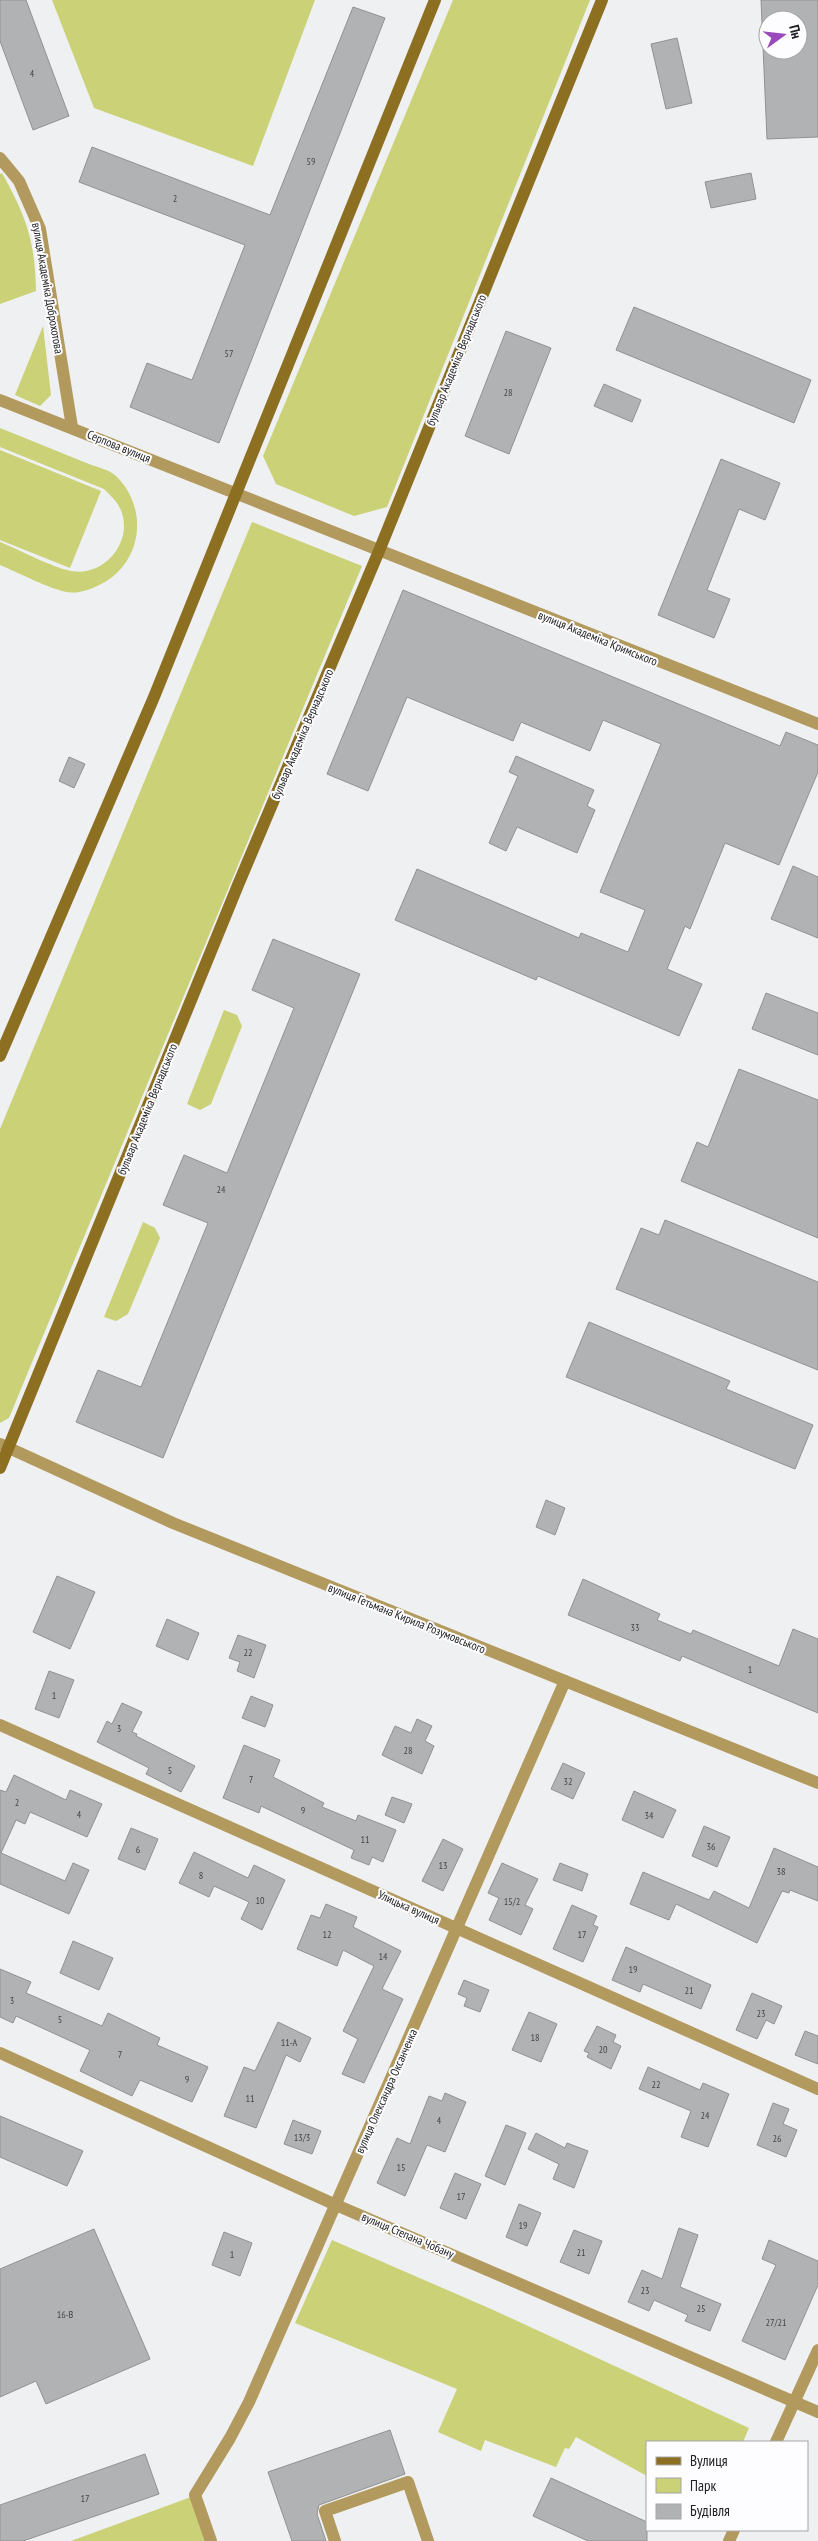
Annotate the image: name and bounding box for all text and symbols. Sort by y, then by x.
north arrow [758,10,808,60]
text: Пн [785,23,806,41]
house number: 4 [30,67,35,80]
house number: 59 [307,155,316,168]
house number: 2 [173,192,177,205]
street label: вулиця Академіка Доброхотова [29,221,67,355]
street label: бульвар Академіка Вернадського [423,292,489,428]
house number: 57 [225,347,234,360]
house number: 28 [504,386,513,399]
street label: Серпова вулиця [85,426,153,466]
street label: вулиця Академіка Кримського [536,607,660,669]
street label: бульвар Академіка Вернадського [268,666,336,802]
street label: бульвар Академіка Вернадського [114,1041,180,1177]
house number: 24 [217,1183,226,1196]
street label: вулиця Гетьмана Кирила Розумовського [326,1580,488,1656]
house number: 33 [631,1621,640,1634]
house number: 22 [244,1646,253,1659]
house number: 1 [748,1663,752,1676]
house number: 1 [52,1689,56,1702]
house number: 3 [117,1722,121,1735]
house number: 28 [404,1744,413,1757]
house number: 5 [168,1764,172,1777]
house number: 7 [249,1773,253,1786]
house number: 32 [564,1775,573,1788]
house number: 2 [15,1796,19,1809]
house number: 9 [301,1804,305,1817]
house number: 4 [77,1808,82,1821]
house number: 34 [645,1809,654,1822]
house number: 11 [361,1833,370,1846]
house number: 36 [707,1840,716,1853]
house number: 6 [136,1843,141,1856]
house number: 13 [439,1859,448,1872]
house number: 38 [777,1865,786,1878]
house number: 8 [199,1869,203,1882]
street label: Улицька вулиця [376,1887,442,1927]
house number: 10 [256,1894,265,1907]
house number: 15/2 [504,1895,520,1908]
house number: 12 [323,1928,332,1941]
house number: 17 [578,1928,587,1941]
house number: 14 [379,1950,388,1963]
house number: 19 [629,1963,638,1976]
house number: 21 [685,1984,694,1997]
house number: 3 [10,1994,14,2007]
house number: 23 [757,2007,766,2020]
house number: 5 [58,2013,62,2026]
street label: вулиця Олександра Оксанченка [352,2026,420,2155]
house number: 18 [531,2031,540,2044]
house number: 11-А [281,2036,297,2049]
house number: 20 [599,2043,608,2056]
house number: 7 [118,2048,122,2061]
house number: 9 [185,2073,189,2086]
house number: 22 [652,2078,661,2091]
house number: 11 [246,2092,255,2105]
house number: 24 [701,2109,710,2122]
house number: 4 [437,2114,442,2127]
house number: 13/3 [294,2131,310,2144]
house number: 26 [773,2132,782,2145]
house number: 15 [397,2161,406,2174]
house number: 17 [457,2190,466,2203]
street label: вулиця Степана Чобану [360,2209,457,2261]
house number: 19 [519,2219,528,2232]
house number: 21 [577,2246,586,2259]
house number: 1 [230,2248,234,2261]
house number: 23 [641,2284,650,2297]
house number: 25 [697,2302,706,2315]
house number: 16-В [57,2308,74,2321]
house number: 27/21 [766,2316,786,2329]
legend [646,2441,808,2531]
text: Вулиця [690,2451,728,2470]
text: Парк [690,2476,716,2495]
house number: 17 [81,2492,90,2505]
text: Будівля [690,2501,730,2520]

